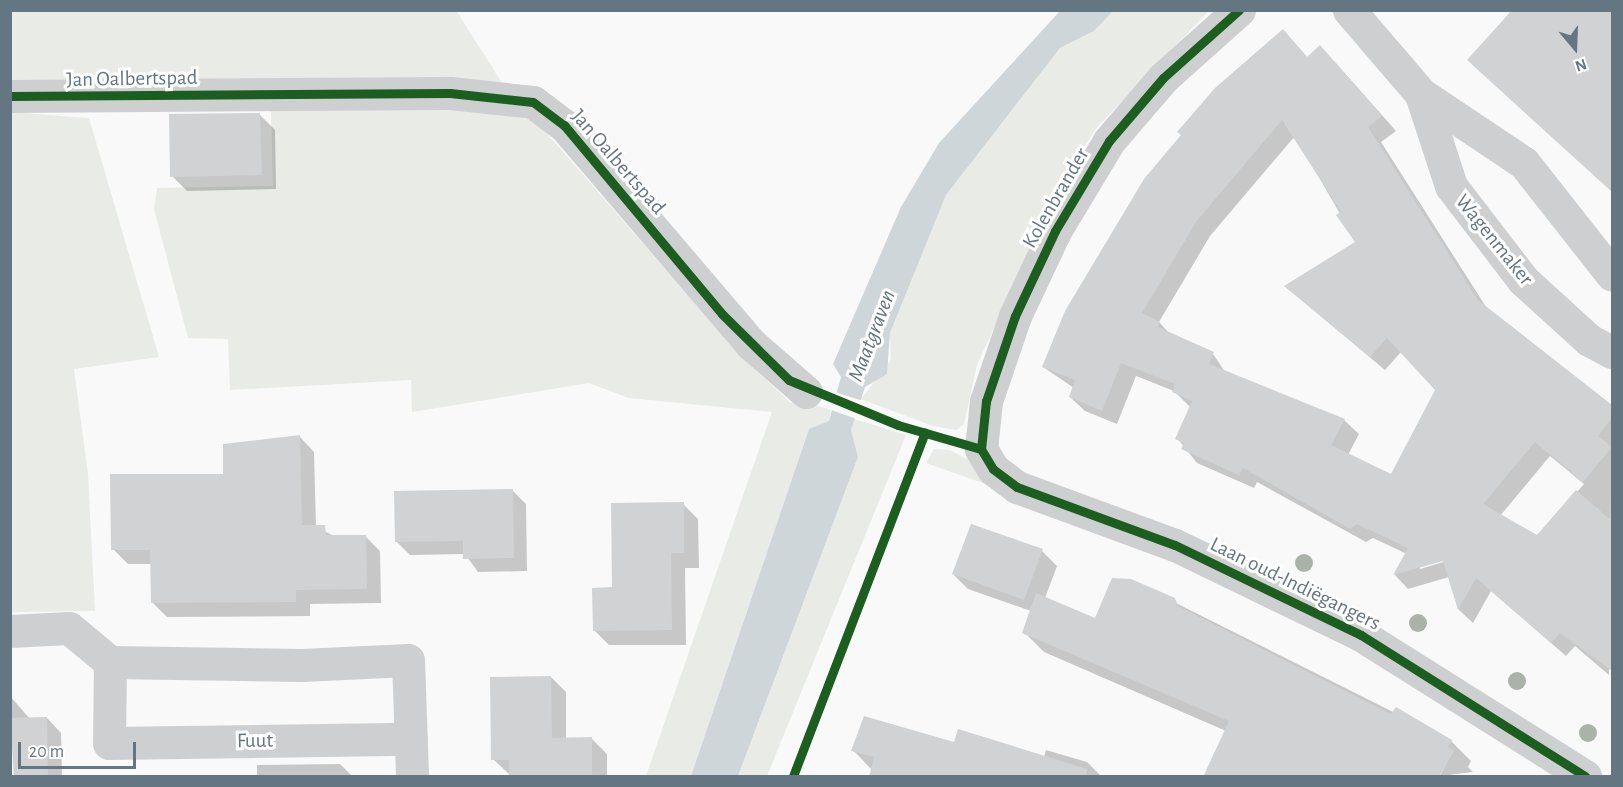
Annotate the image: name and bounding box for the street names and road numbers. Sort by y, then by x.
street label: Jan Oalbertspad [66,65,198,93]
street label: Jan Oalbertspad [565,104,671,220]
street label: Kolenbrander [1017,143,1095,253]
street label: Wagenmaker [1450,189,1538,291]
street label: Laan oud-Indiëgangers [1206,532,1384,636]
street label: Fuut [237,728,273,754]

